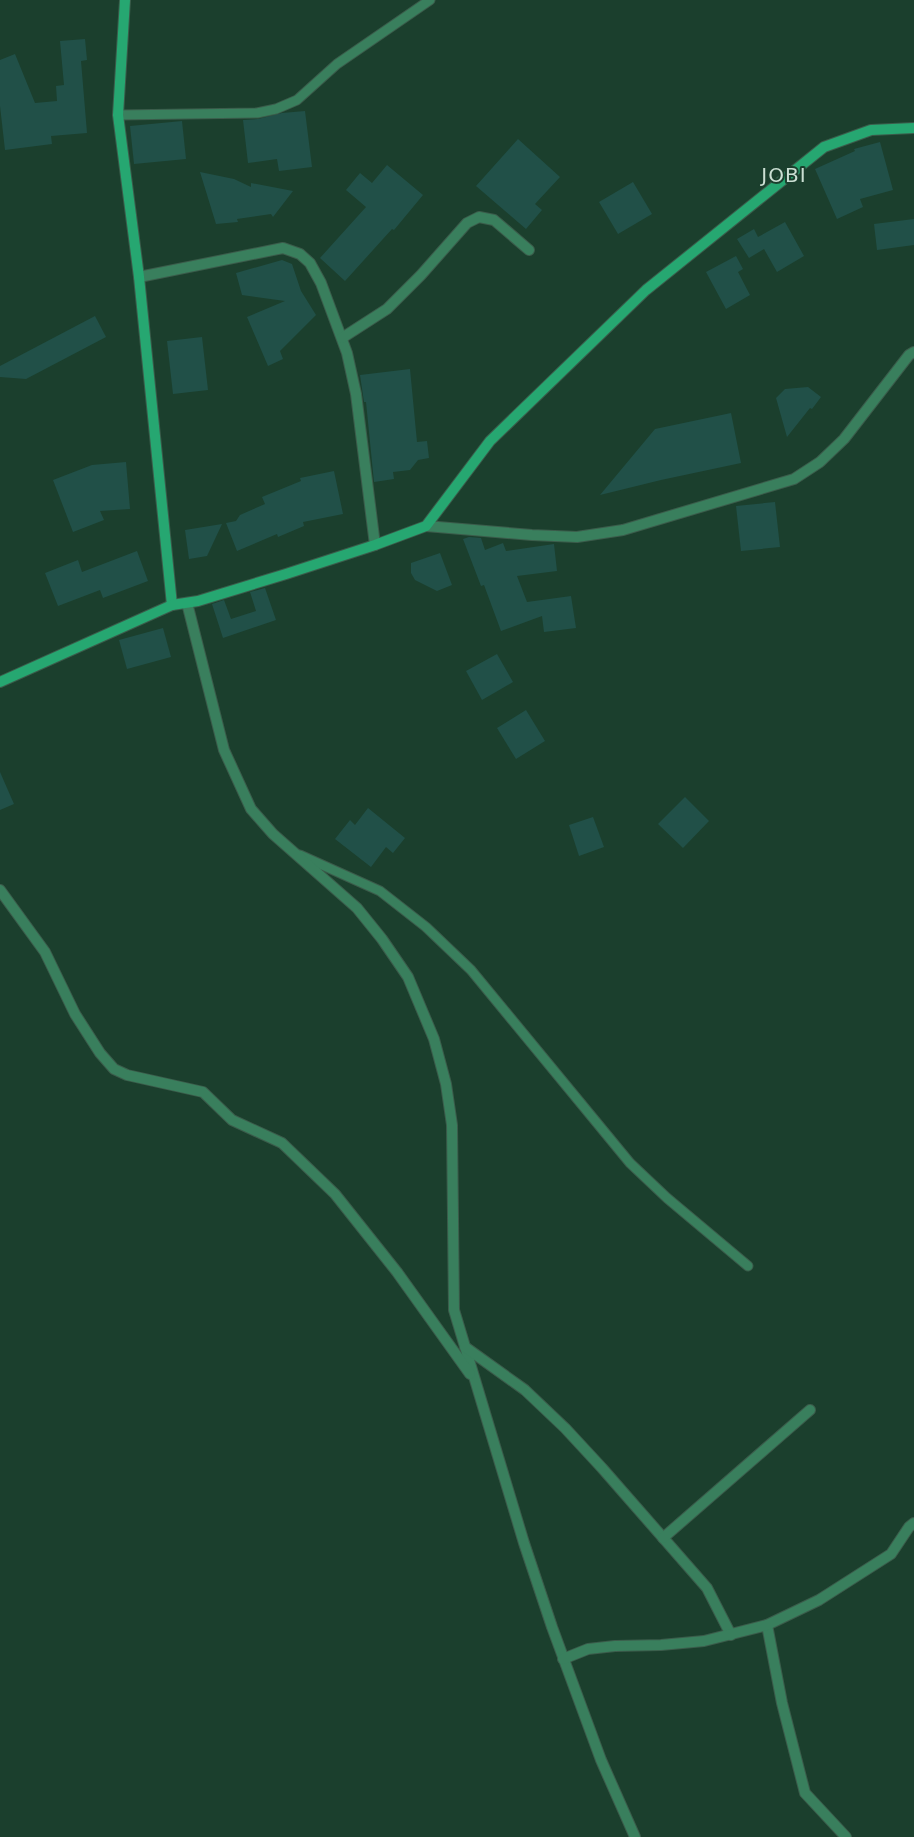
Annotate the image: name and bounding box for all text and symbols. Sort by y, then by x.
district label: JOBI [759,163,807,187]

